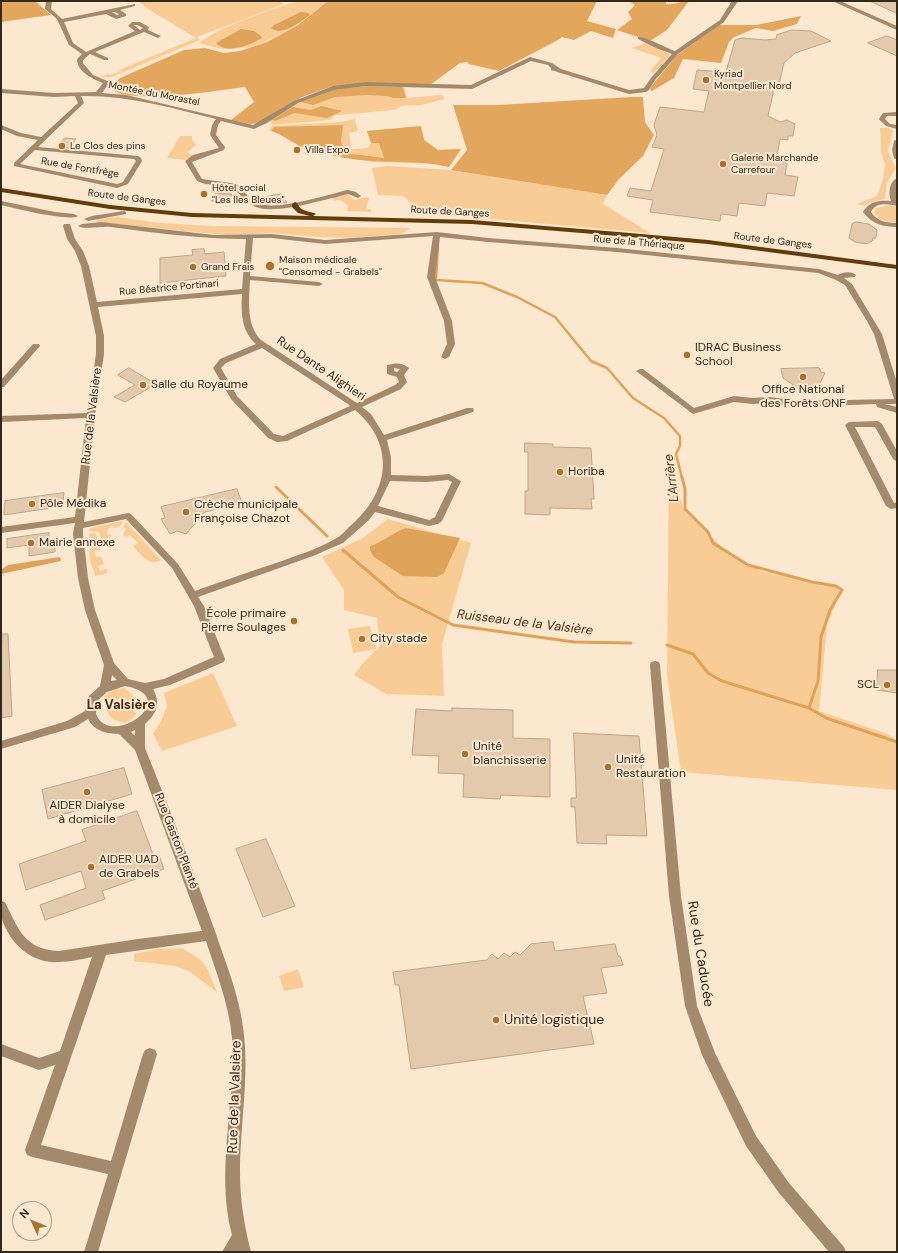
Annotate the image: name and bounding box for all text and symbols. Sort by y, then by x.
place label: Kyriad Montpellier Nord [714,68,791,92]
marker: Kyriad Montpellier Nord [701,75,711,85]
street label: Montée du Morastel [107,79,201,109]
place label: Le Clos des pins [70,140,145,152]
marker: Le Clos des pins [57,141,67,151]
place label: Villa Expo [305,144,349,156]
marker: Villa Expo [292,145,302,155]
place label: Galerie Marchande Carrefour [731,152,818,176]
street label: Rue de Fontfrège [40,155,120,181]
marker: Galerie Marchande Carrefour [718,159,728,169]
place label: Hôtel social "Les Iles Bleues" [212,182,285,206]
street label: Route de Ganges [87,187,167,209]
marker: Hôtel social "Les Iles Bleues" [199,189,209,199]
street label: Route de Ganges [410,204,490,220]
street label: Route de Ganges [733,230,813,252]
street label: Rue de la Thériaque [593,233,685,253]
place label: Maison médicale "Censomed - Grabels" [279,254,382,278]
marker: Maison médicale "Censomed - Grabels" [264,260,276,272]
place label: Grand Frais [201,261,254,273]
marker: Grand Frais [188,262,198,272]
street label: Rue Béatrice Portinari [119,278,219,298]
street label: Rue Dante Alighieri [274,334,368,404]
place label: IDRAC Business School [695,341,781,369]
marker: IDRAC Business School [682,350,692,360]
street label: Rue de la Valsière [79,367,105,465]
marker: Office National des Forêts ONF [798,372,808,382]
place label: Salle du Royaume [151,378,248,392]
marker: Salle du Royaume [138,380,148,390]
place label: Office National des Forêts ONF [760,383,846,411]
water label: L'Arrière [661,453,683,503]
place label: Horiba [568,465,605,479]
marker: Horiba [555,467,565,477]
place label: Pôle Médika [40,497,106,511]
place label: Crèche municipale Françoise Chazot [194,498,298,526]
marker: Pôle Médika [27,499,37,509]
marker: Crèche municipale Françoise Chazot [181,507,191,517]
place label: Mairie annexe [39,536,115,550]
marker: Mairie annexe [26,538,36,548]
place label: École primaire Pierre Soulages [201,607,286,635]
water label: Ruisseau de la Valsière [456,607,594,639]
marker: École primaire Pierre Soulages [289,616,299,626]
place label: City stade [370,632,427,646]
marker: City stade [357,634,367,644]
place label: SCL [857,678,879,692]
marker: SCL [882,680,892,690]
district label: La Valsière [87,698,155,714]
place label: Unité blanchisserie [473,740,546,768]
marker: Unité blanchisserie [460,749,470,759]
place label: Unité Restauration [616,753,686,781]
marker: Unité Restauration [603,762,613,772]
marker: AIDER Dialyse à domicile [82,787,92,797]
street label: Rue Gaston Planté [151,791,201,891]
place label: AIDER Dialyse à domicile [49,799,125,827]
place label: AIDER UAD de Grabels [99,853,160,881]
marker: AIDER UAD de Grabels [86,862,96,872]
street label: Rue du Caducée [683,900,717,1008]
place label: Unité logistique [504,1012,604,1028]
marker: Unité logistique [491,1015,501,1025]
street label: Rue de la Valsière [225,1040,245,1154]
north arrow [12,1201,52,1241]
text: N [16,1206,32,1221]

